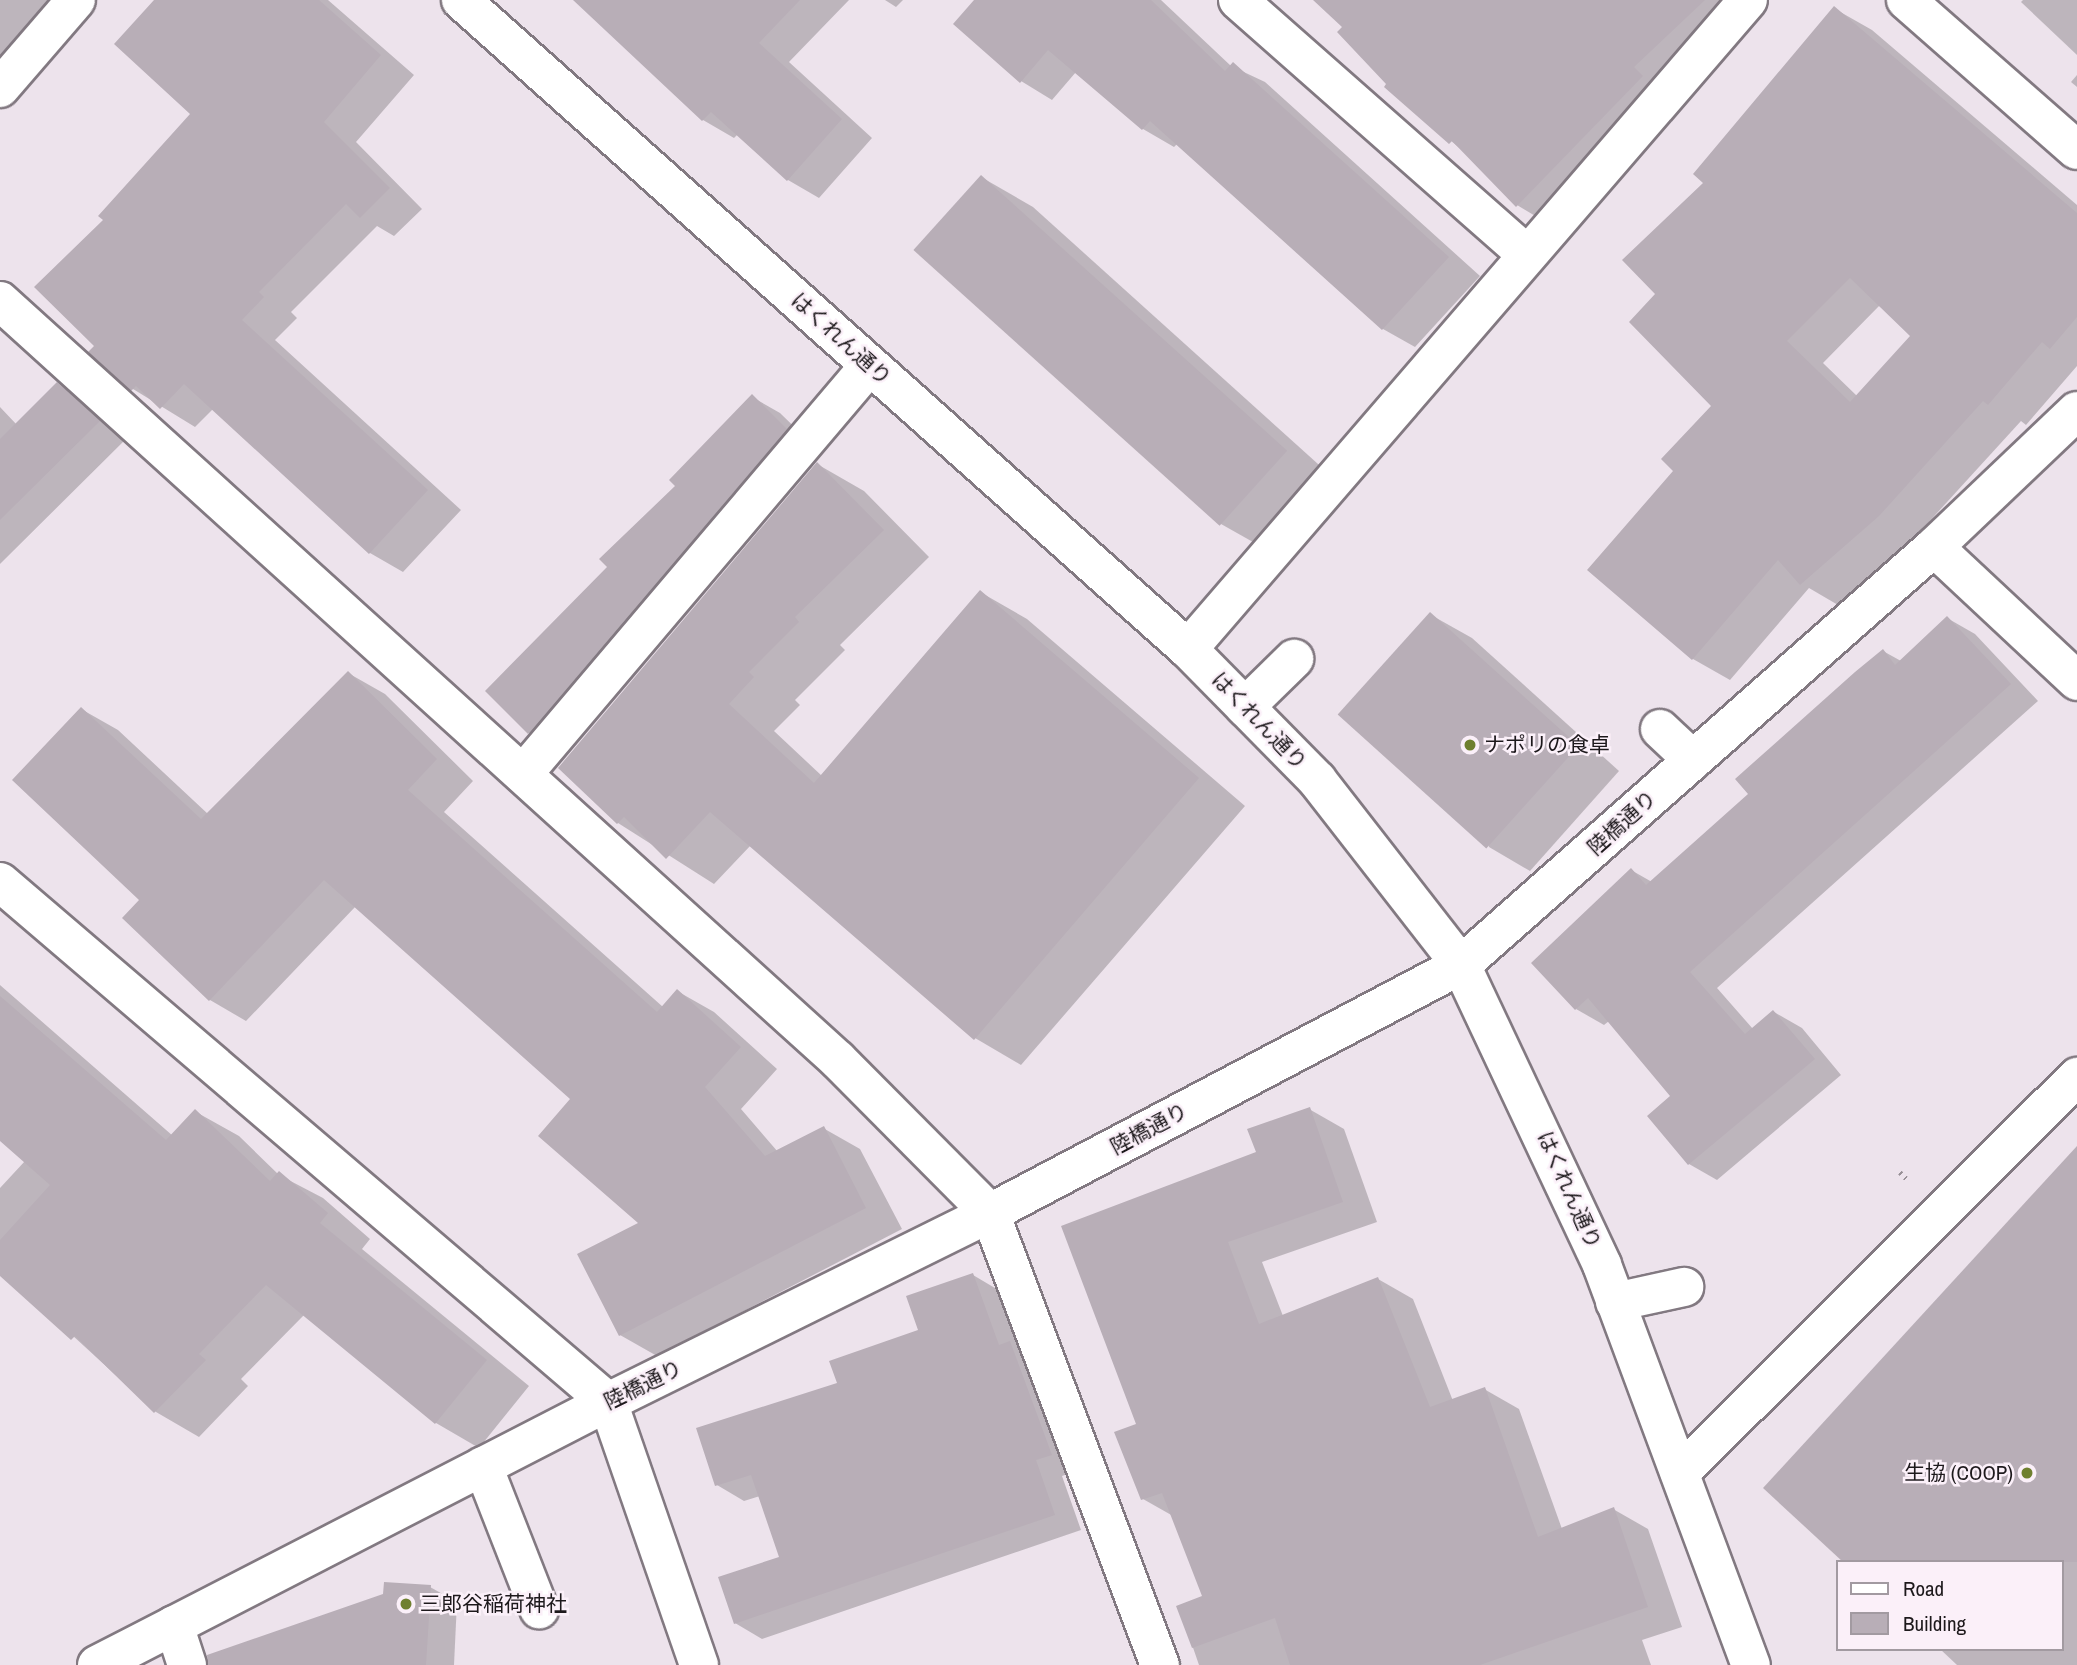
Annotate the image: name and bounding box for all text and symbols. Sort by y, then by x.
street label: はくれん通り [786,287,896,391]
street label: はくれん通り [1206,667,1312,775]
place label: ナポリの食卓 [1484,732,1610,758]
marker: ナポリの食卓 [1462,737,1478,753]
street label: 陸橋通り [1582,786,1662,860]
street label: 陸橋通り [1106,1098,1192,1160]
street label: はくれん通り [1532,1127,1606,1253]
street label: 陸橋通り [600,1355,686,1415]
place label: 生協 (COOP) [1904,1460,2013,1486]
marker: 生協 (COOP) [2019,1465,2035,1481]
legend [1836,1560,2063,1651]
text: Road [1903,1574,1944,1603]
place label: 三郎谷稲荷神社 [420,1591,567,1617]
marker: 三郎谷稲荷神社 [398,1596,414,1612]
text: Building [1903,1609,1966,1638]

